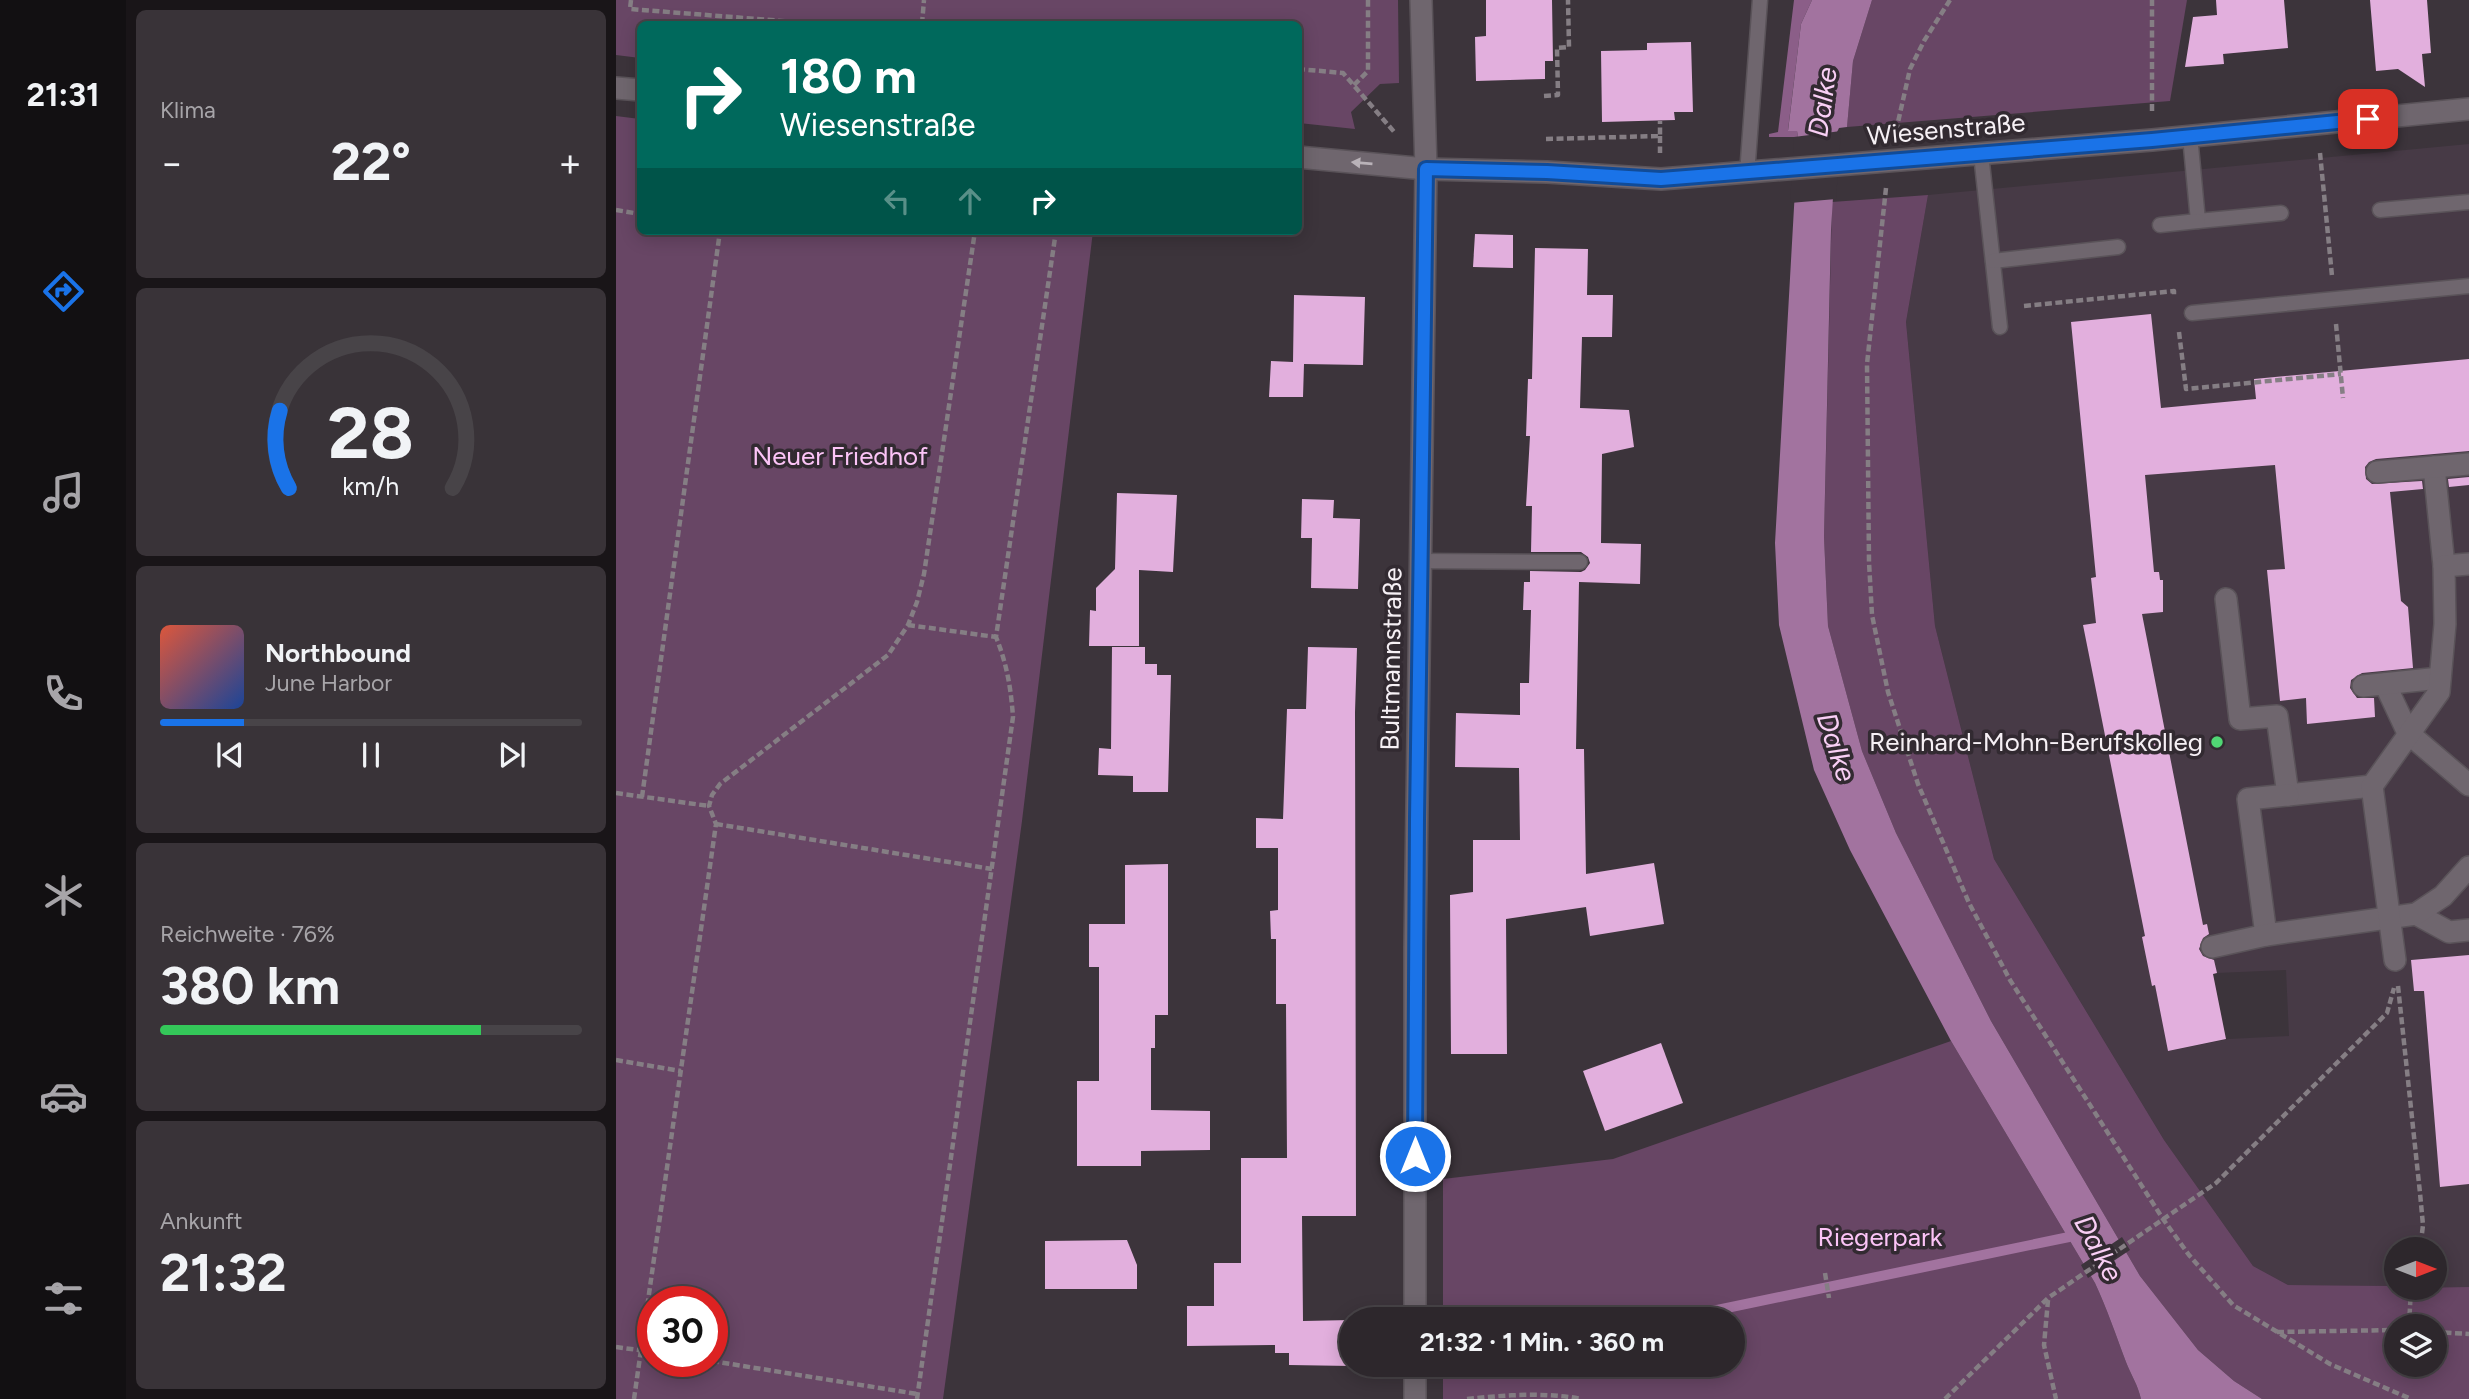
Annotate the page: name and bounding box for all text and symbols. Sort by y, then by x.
text: 180 m [780,46,917,105]
icon: right [665,49,756,140]
water label: Dalke [1800,65,1844,139]
text: 21:31 [27,76,99,114]
pin [2338,89,2398,149]
text: Klima [160,96,216,124]
icon: arrive [2349,100,2387,138]
text: Wiesenstraße [780,106,976,144]
street label: Wiesenstraße [1865,106,2027,152]
text: 22° [331,131,411,193]
text: − [160,140,184,186]
text: + [558,140,582,186]
one-way arrow [1351,157,1373,168]
icon: left [878,182,916,220]
icon: ahead [951,182,989,220]
icon: right [1024,182,1062,220]
icon: directions [39,267,88,316]
text: 28 [328,389,414,476]
park label: Neuer Friedhof [752,440,928,472]
icon: music [39,468,88,517]
text: km/h [342,470,400,500]
street label: Bultmannstraße [1373,567,1409,751]
text: Northbound [265,637,411,669]
icon: phone [39,669,88,718]
text: June Harbor [265,669,392,697]
water label: Dalke [1810,708,1864,786]
place label: Reinhard-Mohn-Berufskolleg [1869,726,2203,758]
marker: Reinhard-Mohn-Berufskolleg [2209,734,2225,750]
icon: previous [211,736,249,774]
icon: pause [352,736,390,774]
icon: next [493,736,531,774]
icon: climate [39,871,88,920]
text: Reichweite · 76% [160,920,335,948]
text: 380 km [160,955,340,1017]
icon: car [39,1072,88,1121]
position arrow [1378,1119,1452,1193]
text: Ankunft [160,1207,242,1235]
water label: Dalke [2067,1209,2131,1287]
park label: Riegerpark [1818,1221,1943,1253]
north arrow [2384,1237,2446,1300]
map controls [2384,1237,2447,1377]
text: 21:32 [160,1242,287,1304]
icon: filters [39,1274,88,1323]
speed limit sign: 30 [637,1286,728,1377]
button: layers [2384,1314,2447,1377]
text: 21:32 · 1 Min. · 360 m [1420,1326,1664,1358]

